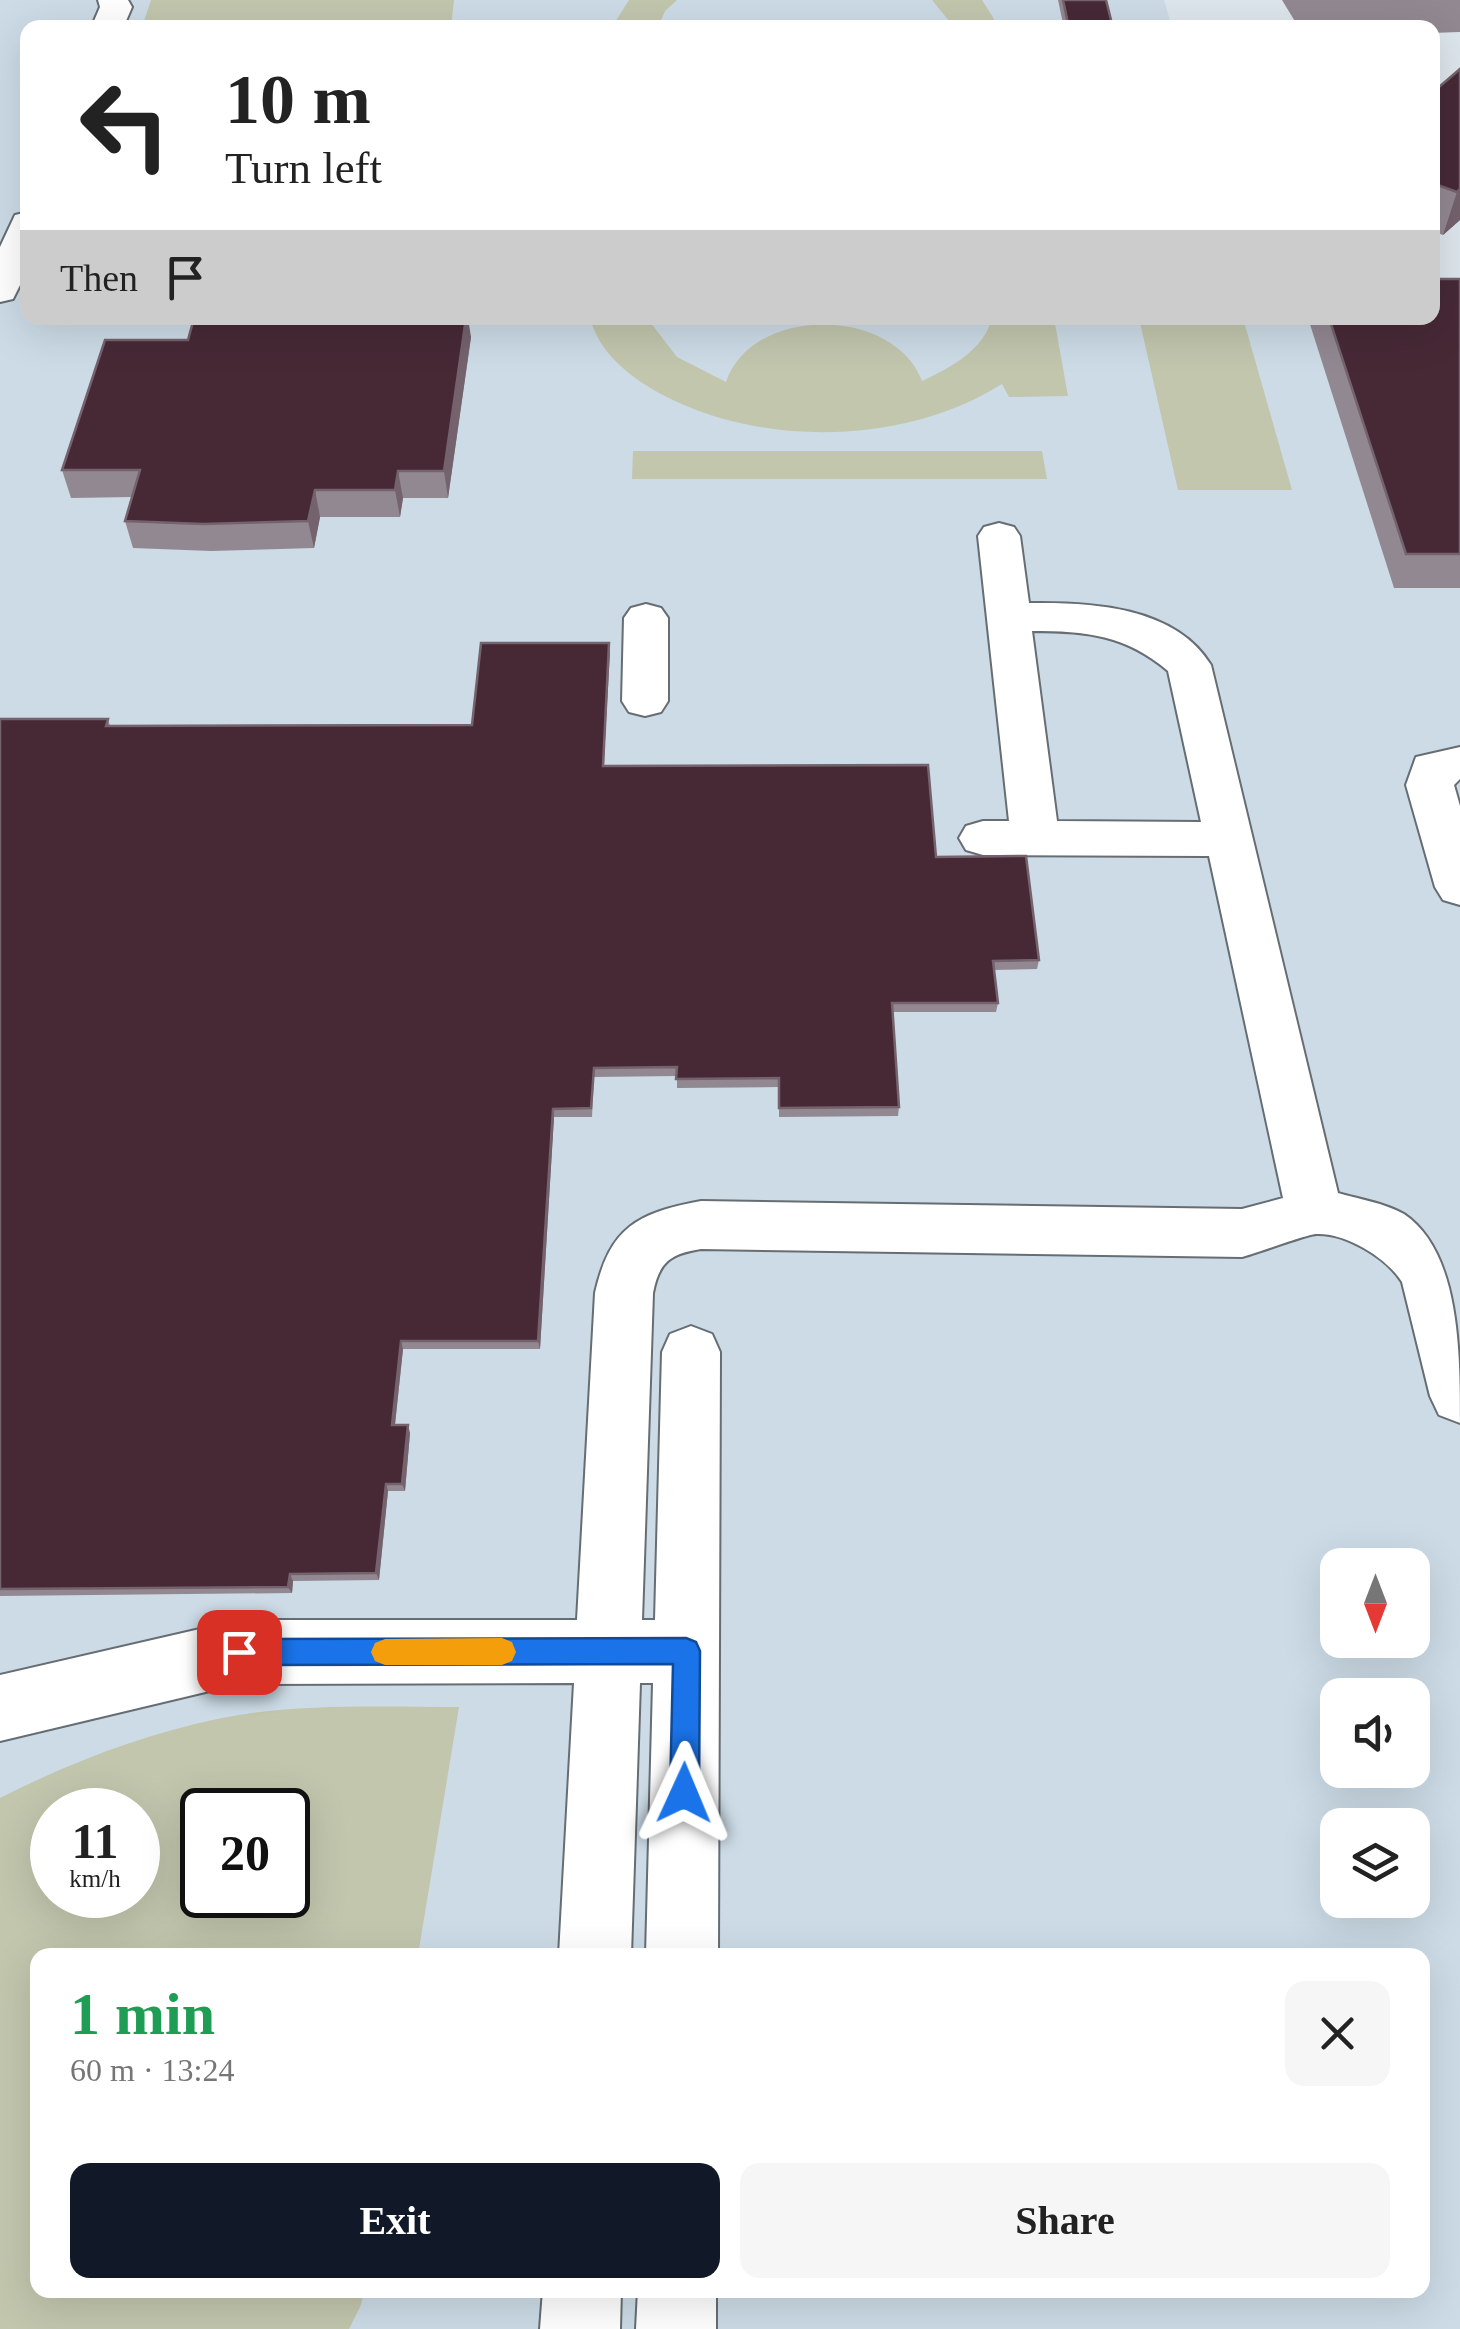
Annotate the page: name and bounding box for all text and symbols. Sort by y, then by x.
icon: left [60,60,190,190]
text: 10 m [225,61,371,138]
text: Turn left [225,143,382,193]
icon: arrive [158,250,213,305]
text: Then [60,257,138,299]
north arrow [1320,1548,1430,1658]
map controls [1320,1548,1430,1918]
pin [197,1610,282,1695]
icon: arrive [212,1625,267,1680]
button: sound [1320,1678,1430,1788]
position arrow [632,1741,736,1845]
speed limit sign: 20 [180,1788,310,1918]
button: layers [1320,1808,1430,1918]
text: 11 [71,1813,119,1869]
text: km/h [69,1865,121,1892]
text: 1 min [70,1981,215,2047]
button: close [1285,1981,1390,2086]
text: 60 m · 13:24 [70,2052,234,2088]
button: Exit [70,2163,720,2278]
button: Share [740,2163,1390,2278]

